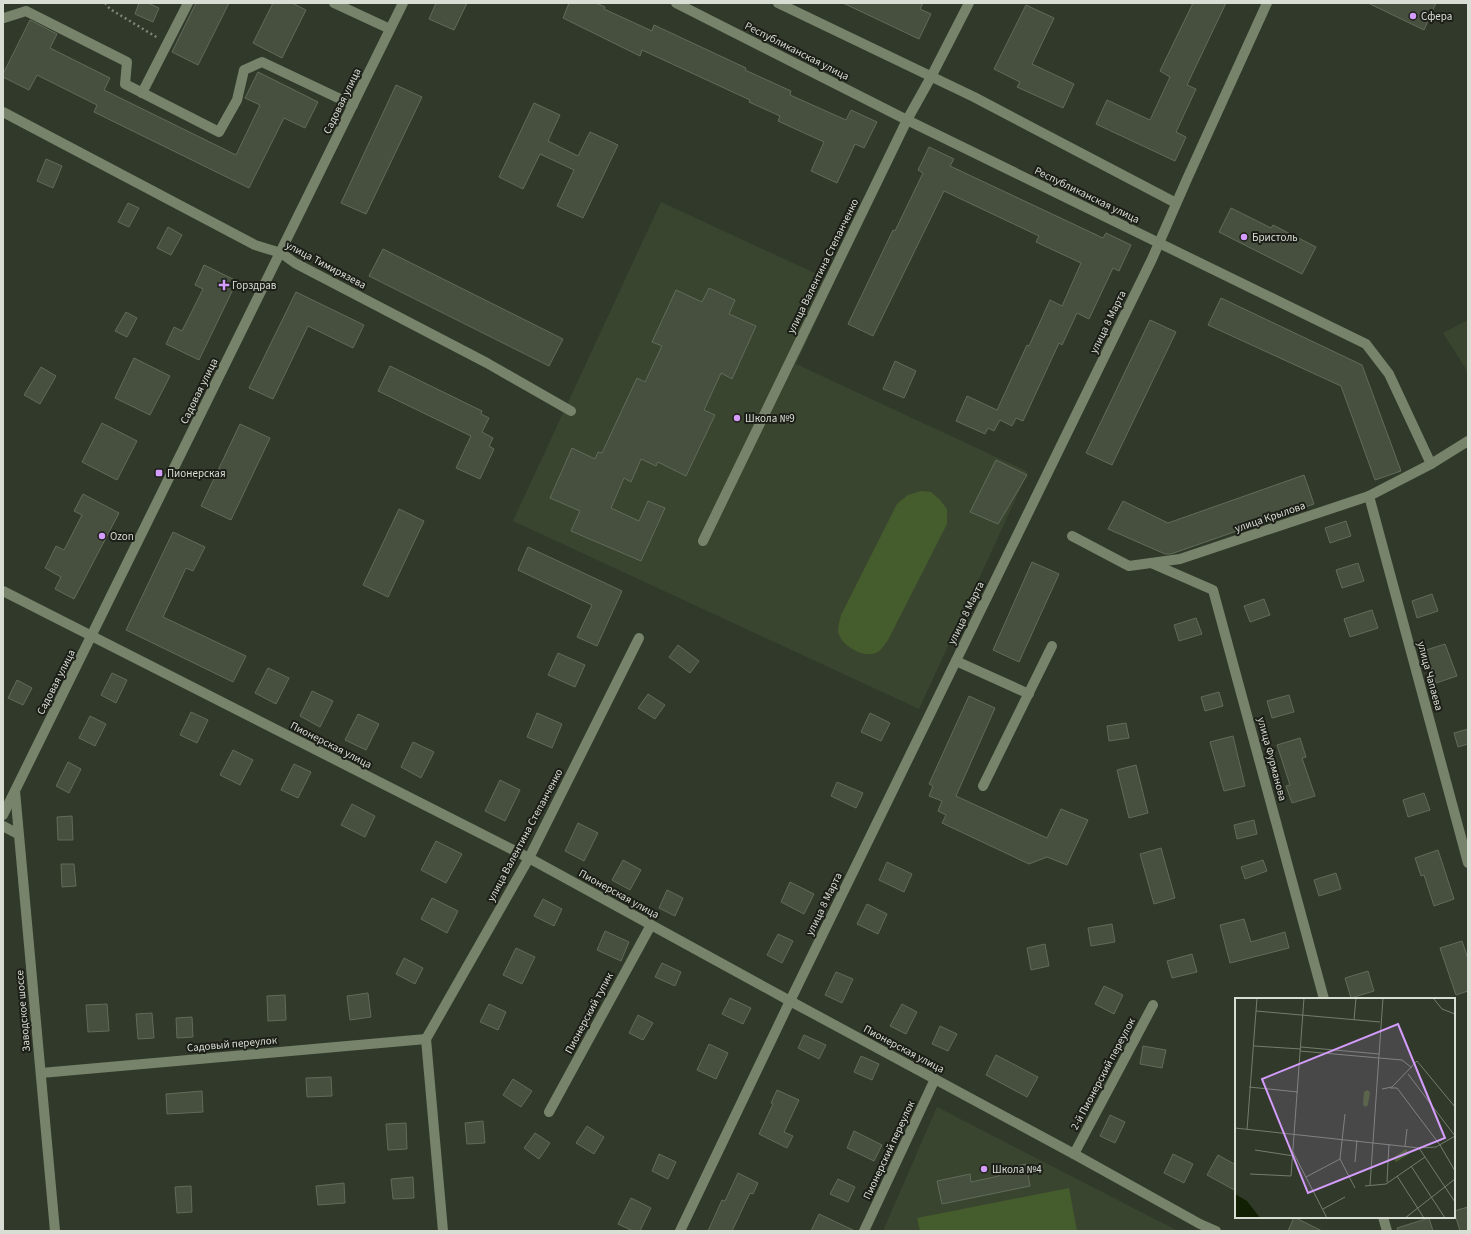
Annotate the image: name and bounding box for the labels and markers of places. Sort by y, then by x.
place label: Сфера [1421,9,1452,24]
marker: Сфера [1408,11,1418,21]
place label: Бристоль [1252,230,1298,245]
marker: Бристоль [1239,232,1249,242]
place label: Горздрав [232,278,277,293]
marker: Горздрав [219,280,229,290]
place label: Школа №9 [745,411,795,426]
marker: Школа №9 [732,413,742,423]
place label: Пионерская [167,466,226,481]
marker: Пионерская [154,468,164,478]
place label: Ozon [110,529,134,544]
marker: Ozon [97,531,107,541]
place label: Школа №4 [992,1162,1042,1177]
marker: Школа №4 [979,1164,989,1174]

